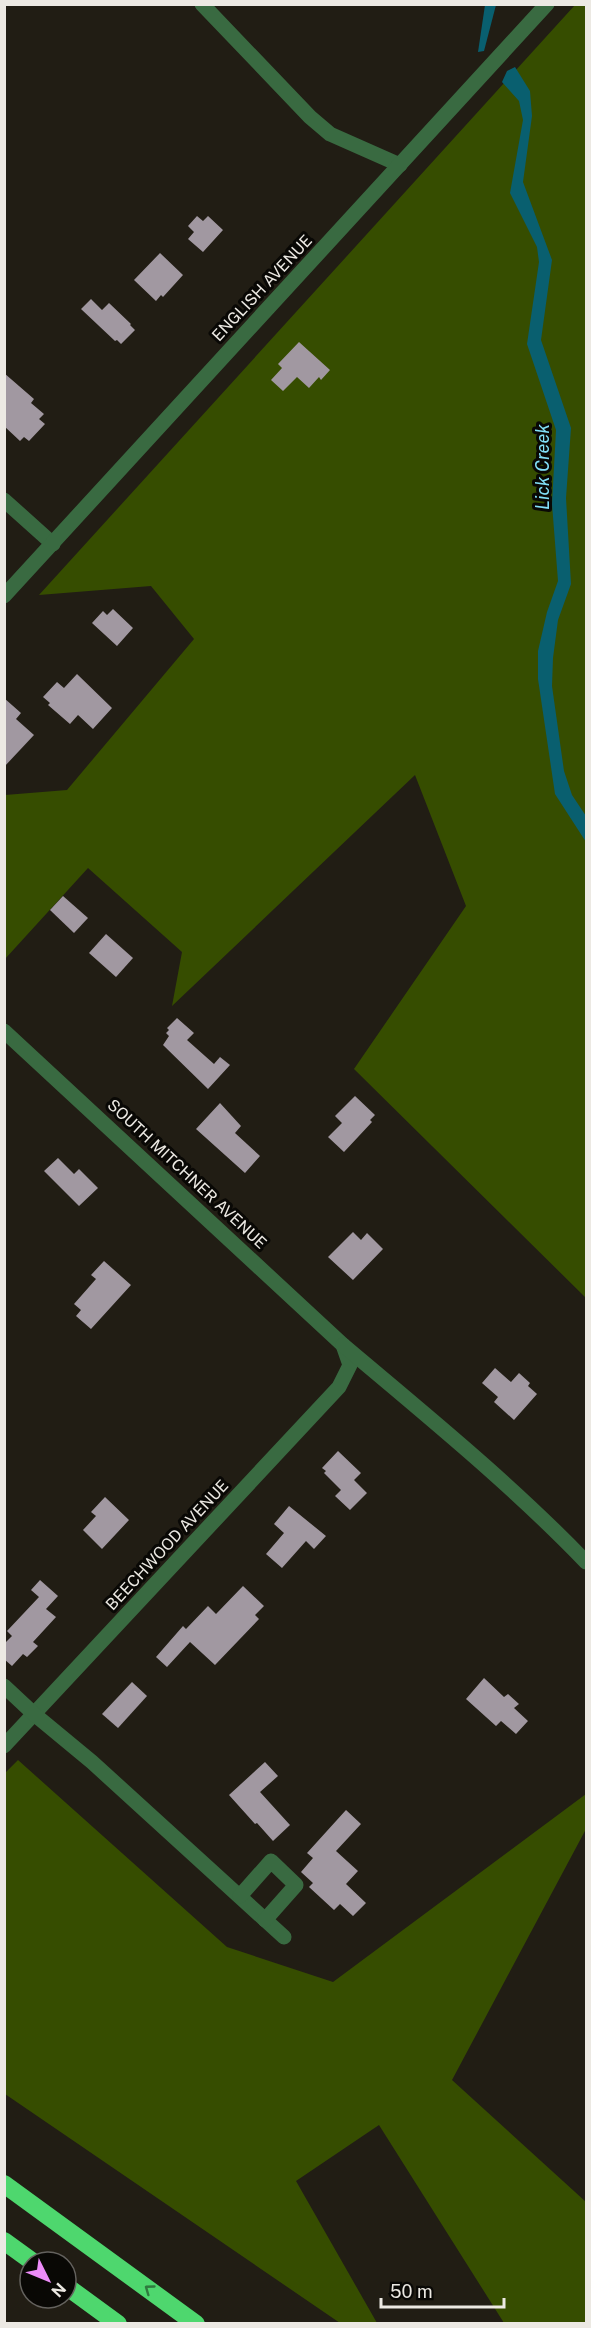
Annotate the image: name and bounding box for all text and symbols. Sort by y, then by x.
street label: ENGLISH AVENUE [208,231,316,345]
water label: Lick Creek [532,424,553,510]
street label: SOUTH MITCHNER AVENUE [104,1095,270,1253]
street label: BEECHWOOD AVENUE [102,1476,232,1614]
north arrow [18,2250,78,2310]
scale bar [381,2271,504,2309]
text: N [47,2279,70,2301]
text: 50 m [390,2281,433,2302]
one-way arrow [144,2285,155,2296]

